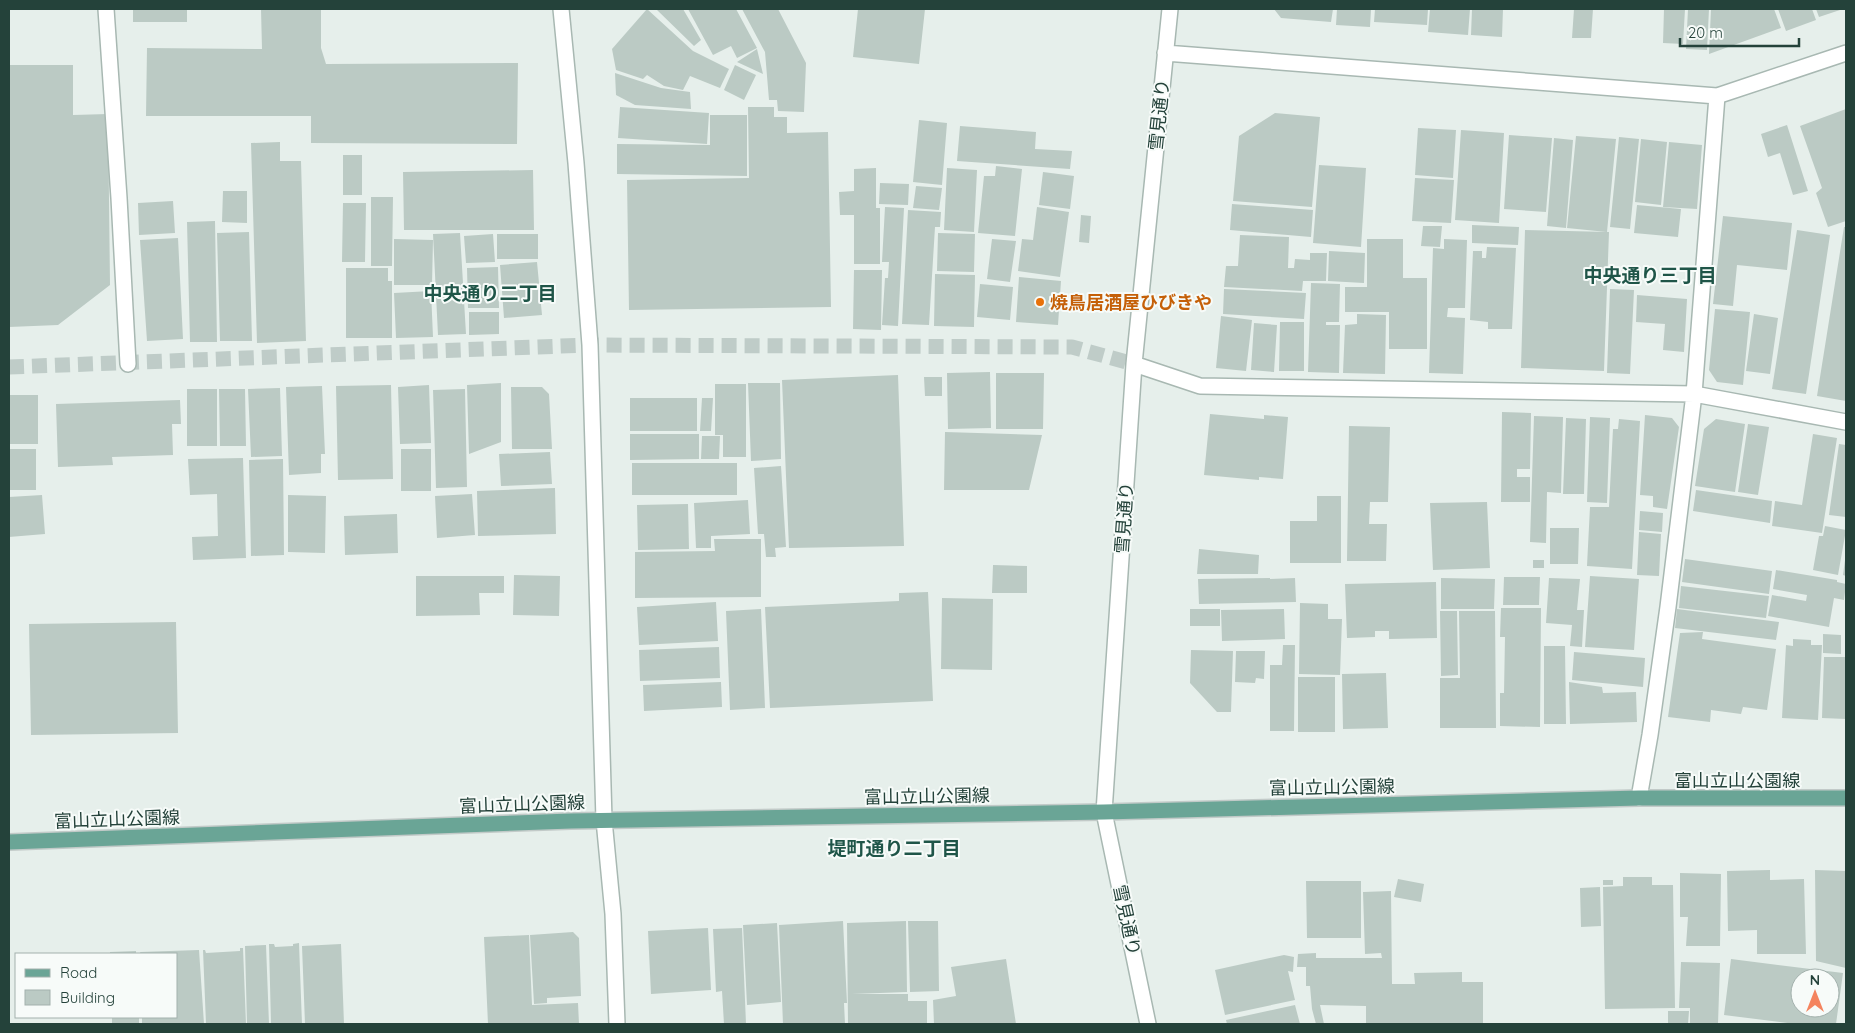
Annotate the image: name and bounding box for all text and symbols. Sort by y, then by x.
scale bar [1680,15,1799,47]
text: 20 m [1688,23,1723,42]
street label: 雪見通り [1144,78,1174,152]
district label: 中央通り三丁目 [1583,263,1717,287]
district label: 中央通り二丁目 [423,281,557,305]
place label: 焼鳥居酒屋ひびきや [1050,291,1212,314]
marker: 焼鳥居酒屋ひびきや [1034,296,1046,308]
street label: 雪見通り [1110,481,1138,555]
street label: 富山立山公園線 [1674,769,1800,792]
street label: 富山立山公園線 [1269,774,1395,800]
street label: 富山立山公園線 [864,783,990,809]
street label: 富山立山公園線 [459,790,585,818]
street label: 富山立山公園線 [54,805,180,833]
district label: 堤町通り二丁目 [827,836,961,860]
street label: 雪見通り [1108,882,1146,958]
legend [15,953,178,1018]
text: Road [60,963,97,982]
north arrow [1790,968,1840,1018]
text: N [1810,971,1820,989]
text: Building [60,988,115,1007]

